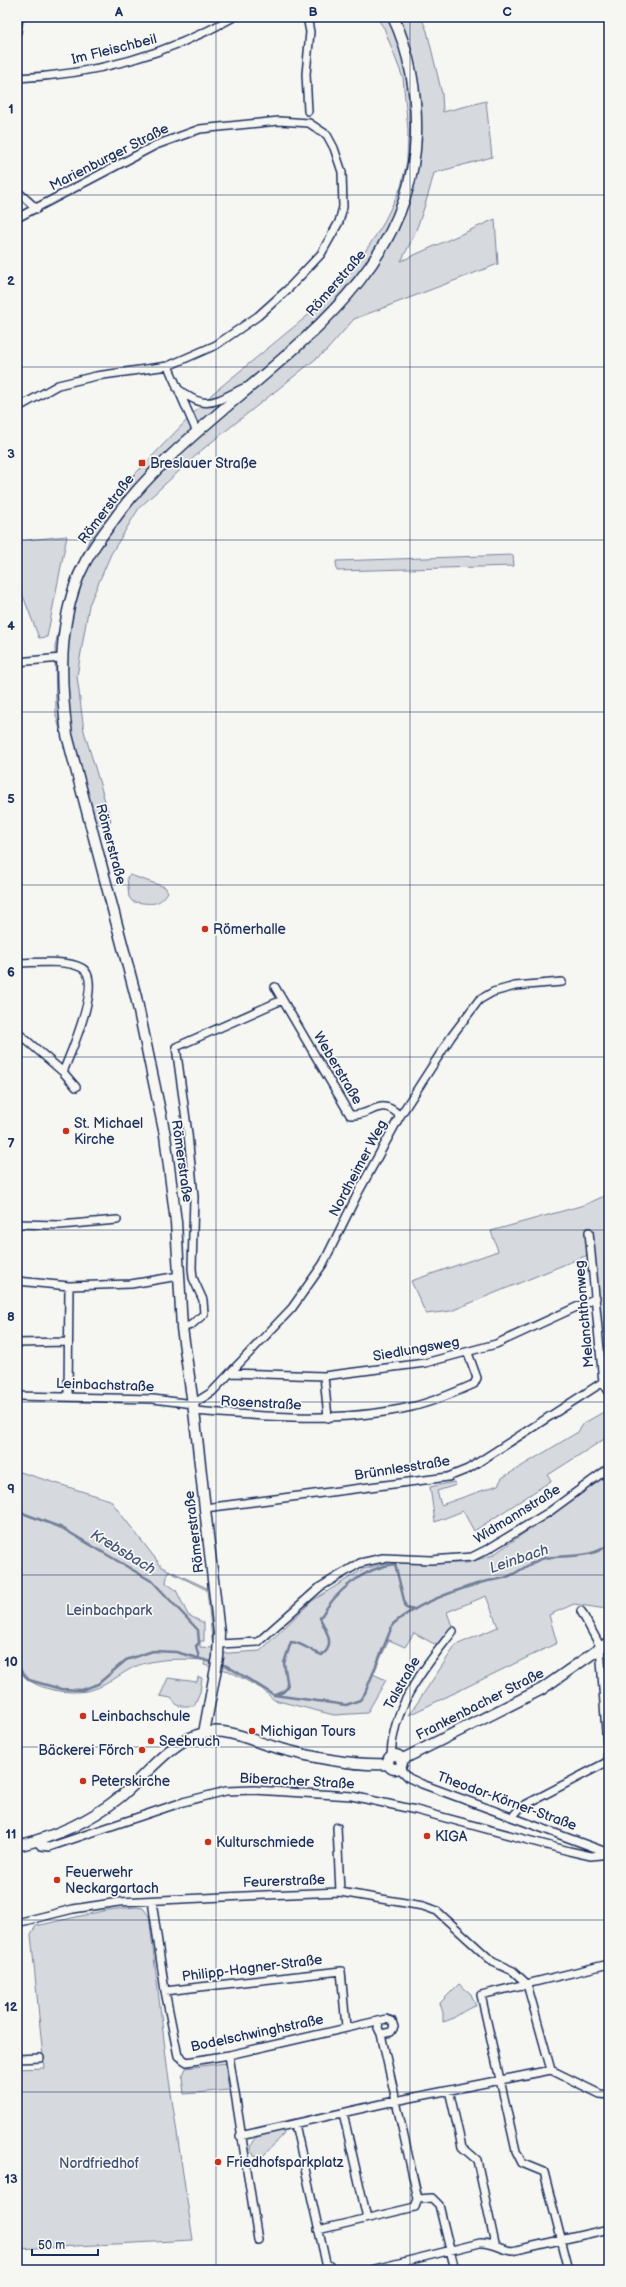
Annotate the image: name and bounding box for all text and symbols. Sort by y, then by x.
text: A [114,4,123,20]
text: B [308,4,318,20]
text: C [502,4,512,20]
street label: Im Fleischbeil [70,30,158,68]
text: 1 [8,101,14,117]
street label: Marienburger Straße [47,120,171,194]
street label: Römerstraße [302,246,370,320]
text: 2 [7,273,15,289]
text: 3 [7,446,15,462]
place label: Breslauer Straße [150,455,257,472]
marker: Breslauer Straße [137,458,147,468]
street label: Römerstraße [74,471,138,547]
text: 4 [7,618,15,634]
text: 5 [7,791,15,807]
street label: Römerstraße [92,802,130,886]
place label: Römerhalle [213,921,286,938]
marker: Römerhalle [200,924,210,934]
text: 6 [7,964,15,980]
street label: Weberstraße [310,1029,366,1107]
place label: St. Michael Kirche [74,1115,143,1148]
street label: Nordheimer Weg [325,1117,391,1219]
street label: Römerstraße [168,1119,196,1203]
marker: St. Michael Kirche [61,1126,71,1136]
text: 7 [7,1136,15,1152]
street label: Melanchthonweg [571,1260,597,1368]
text: 8 [7,1309,15,1325]
street label: Siedlungsweg [371,1333,461,1365]
street label: Leinbachstraße [56,1375,154,1395]
street label: Rosenstraße [220,1392,302,1414]
street label: Brünnlesstraße [353,1452,451,1484]
text: 9 [7,1481,15,1497]
street label: Widmannstraße [471,1481,563,1547]
street label: Römerstraße [181,1490,207,1574]
water label: Krebsbach [87,1525,159,1579]
water label: Leinbach [487,1540,551,1578]
park label: Leinbachpark [66,1602,152,1619]
text: 10 [4,1654,18,1670]
street label: Talstraße [380,1654,424,1712]
street label: Frankenbacher Straße [413,1664,547,1744]
place label: Leinbachschule [91,1708,190,1725]
marker: Leinbachschule [78,1711,88,1721]
place label: Michigan Tours [260,1723,356,1740]
marker: Michigan Tours [247,1726,257,1736]
place label: Seebruch [159,1733,220,1750]
marker: Seebruch [146,1736,156,1746]
place label: Bäckerei Förch [38,1742,134,1759]
marker: Bäckerei Förch [137,1745,147,1755]
street label: Theodor-Körner-Straße [435,1768,579,1834]
street label: Biberacher Straße [239,1769,355,1793]
place label: Peterskirche [91,1773,170,1790]
marker: Peterskirche [78,1776,88,1786]
text: 11 [6,1826,16,1842]
place label: KIGA [435,1828,468,1845]
marker: KIGA [422,1831,432,1841]
place label: Kulturschmiede [216,1834,314,1851]
marker: Kulturschmiede [203,1837,213,1847]
place label: Feuerwehr Neckargartach [65,1864,159,1897]
street label: Feurerstraße [243,1871,325,1891]
marker: Feuerwehr Neckargartach [52,1875,62,1885]
street label: Philipp-Hagner-Straße [181,1951,323,1985]
text: 12 [4,1999,18,2015]
street label: Bodelschwinghstraße [189,2011,325,2055]
place label: Friedhofsparkplatz [226,2154,344,2171]
park label: Nordfriedhof [59,2155,140,2172]
marker: Friedhofsparkplatz [213,2157,223,2167]
text: 13 [4,2171,18,2187]
scale bar [32,2231,98,2257]
text: 50 m [38,2238,65,2253]

